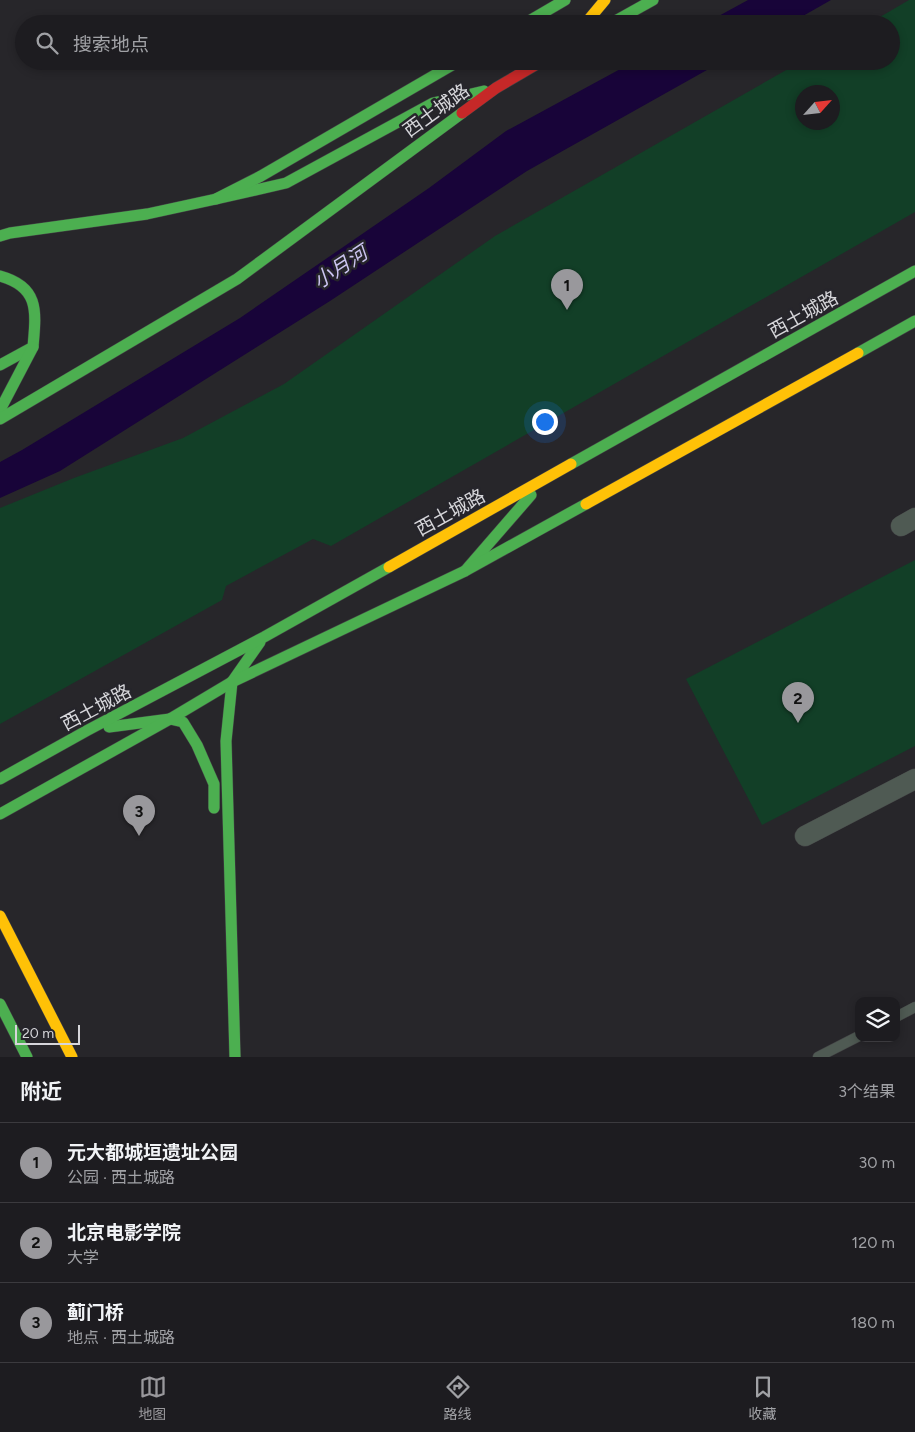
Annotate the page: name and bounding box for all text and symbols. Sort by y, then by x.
search box [15,15,900,70]
icon: search [33,29,61,57]
text: 搜索地点 [73,33,149,56]
street label: 西土城路 [399,79,474,142]
north arrow [795,85,840,130]
water label: 小月河 [308,238,375,293]
pin: 1 [551,269,583,310]
street label: 西土城路 [764,286,842,343]
your location [532,409,558,435]
street label: 西土城路 [411,484,489,541]
street label: 西土城路 [57,679,135,735]
pin: 2 [782,682,814,723]
pin: 3 [123,795,155,836]
map controls [855,997,900,1042]
button: layers [855,997,900,1042]
scale bar [15,1022,80,1045]
text: 20 m [22,1025,54,1042]
text: 附近 [20,1079,62,1104]
text: 3个结果 [838,1082,895,1101]
text: 元大都城垣遗址公园 [67,1141,238,1164]
text: 1 [33,1153,39,1172]
text: 30 m [858,1153,895,1172]
text: 公园 · 西土城路 [67,1168,175,1187]
text: 北京电影学院 [67,1221,181,1244]
text: 2 [31,1233,41,1252]
text: 120 m [852,1233,895,1252]
text: 大学 [67,1248,99,1267]
text: 蓟门桥 [67,1301,124,1324]
text: 3 [32,1313,40,1332]
text: 180 m [851,1313,895,1332]
text: 地点 · 西土城路 [67,1328,175,1347]
tab: 地图 [139,1373,167,1423]
tab: 路线 [444,1373,472,1423]
tab: 收藏 [749,1373,777,1423]

